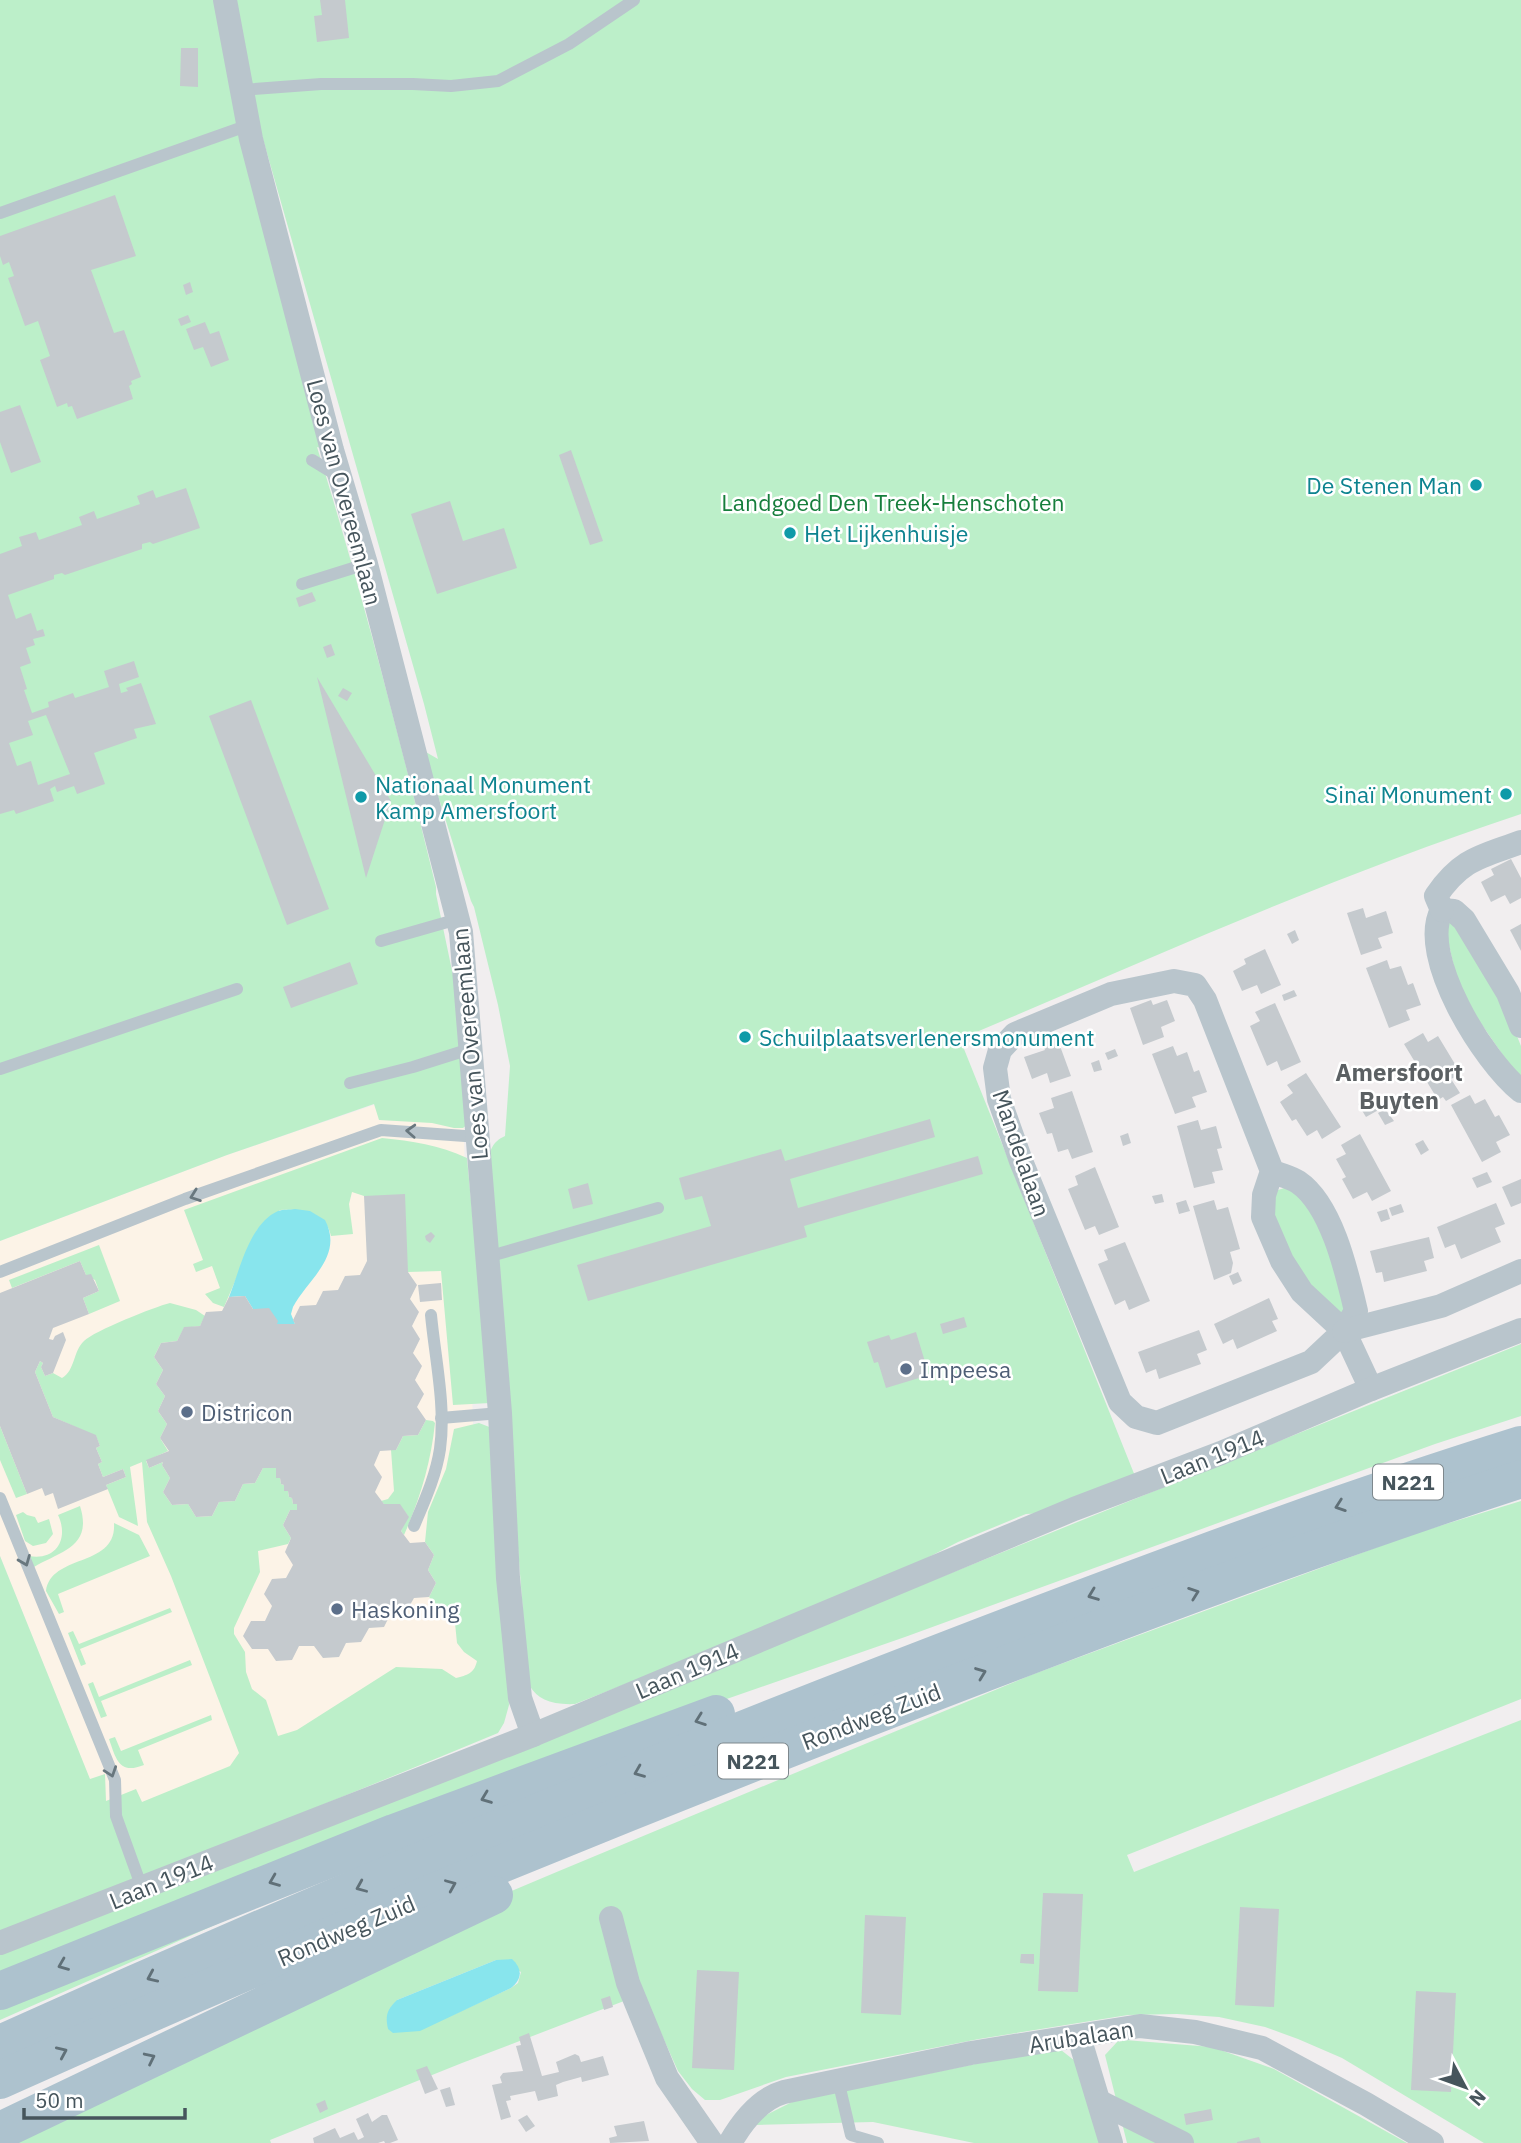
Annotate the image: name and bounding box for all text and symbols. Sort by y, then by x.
street label: Loes van Overeemlaan [300,376,390,608]
place label: De Stenen Man [1306,470,1462,500]
marker: De Stenen Man [1468,477,1484,493]
park label: Landgoed Den Treek-Henschoten [721,487,1065,517]
place label: Het Lijkenhuisje [804,518,968,548]
marker: Het Lijkenhuisje [782,525,798,541]
place label: Nationaal Monument Kamp Amersfoort [375,769,591,825]
place label: Sinaï Monument [1325,779,1492,809]
marker: Sinaï Monument [1498,786,1514,802]
marker: Nationaal Monument Kamp Amersfoort [353,789,369,805]
street label: Loes van Overeemlaan [444,927,494,1161]
place label: Schuilplaatsverlenersmonument [759,1022,1095,1052]
marker: Schuilplaatsverlenersmonument [737,1029,753,1045]
district label: Amersfoort Buyten [1335,1056,1463,1116]
street label: Mandelalaan [986,1086,1058,1220]
one-way arrow [405,1124,416,1139]
one-way arrow [189,1188,201,1202]
place label: Impeesa [920,1354,1011,1384]
marker: Impeesa [898,1361,914,1377]
place label: Districon [201,1397,293,1427]
marker: Districon [179,1404,195,1420]
street label: Laan 1914 [1155,1422,1269,1490]
road number: N221 [1373,1464,1443,1500]
one-way arrow [1335,1498,1347,1512]
one-way arrow [17,1555,31,1567]
one-way arrow [1087,1586,1099,1600]
one-way arrow [1188,1587,1200,1601]
place label: Haskoning [351,1594,459,1624]
marker: Haskoning [329,1601,345,1617]
street label: Laan 1914 [631,1635,743,1705]
one-way arrow [975,1668,987,1682]
street label: Rondweg Zuid [797,1676,945,1756]
one-way arrow [694,1711,706,1725]
road number: N221 [718,1744,788,1778]
one-way arrow [633,1763,645,1777]
one-way arrow [103,1765,117,1777]
one-way arrow [481,1789,493,1803]
street label: Laan 1914 [104,1847,218,1915]
one-way arrow [269,1872,281,1886]
one-way arrow [355,1879,368,1893]
one-way arrow [444,1879,457,1893]
street label: Rondweg Zuid [273,1888,419,1972]
one-way arrow [58,1957,70,1971]
one-way arrow [146,1968,158,1982]
street label: Arubalaan [1026,2013,1136,2059]
one-way arrow [55,2046,67,2060]
north arrow [1430,2052,1500,2122]
one-way arrow [143,2053,155,2067]
scale bar [24,2076,186,2120]
text: N [1464,2085,1491,2111]
text: 50 m [35,2086,84,2114]

